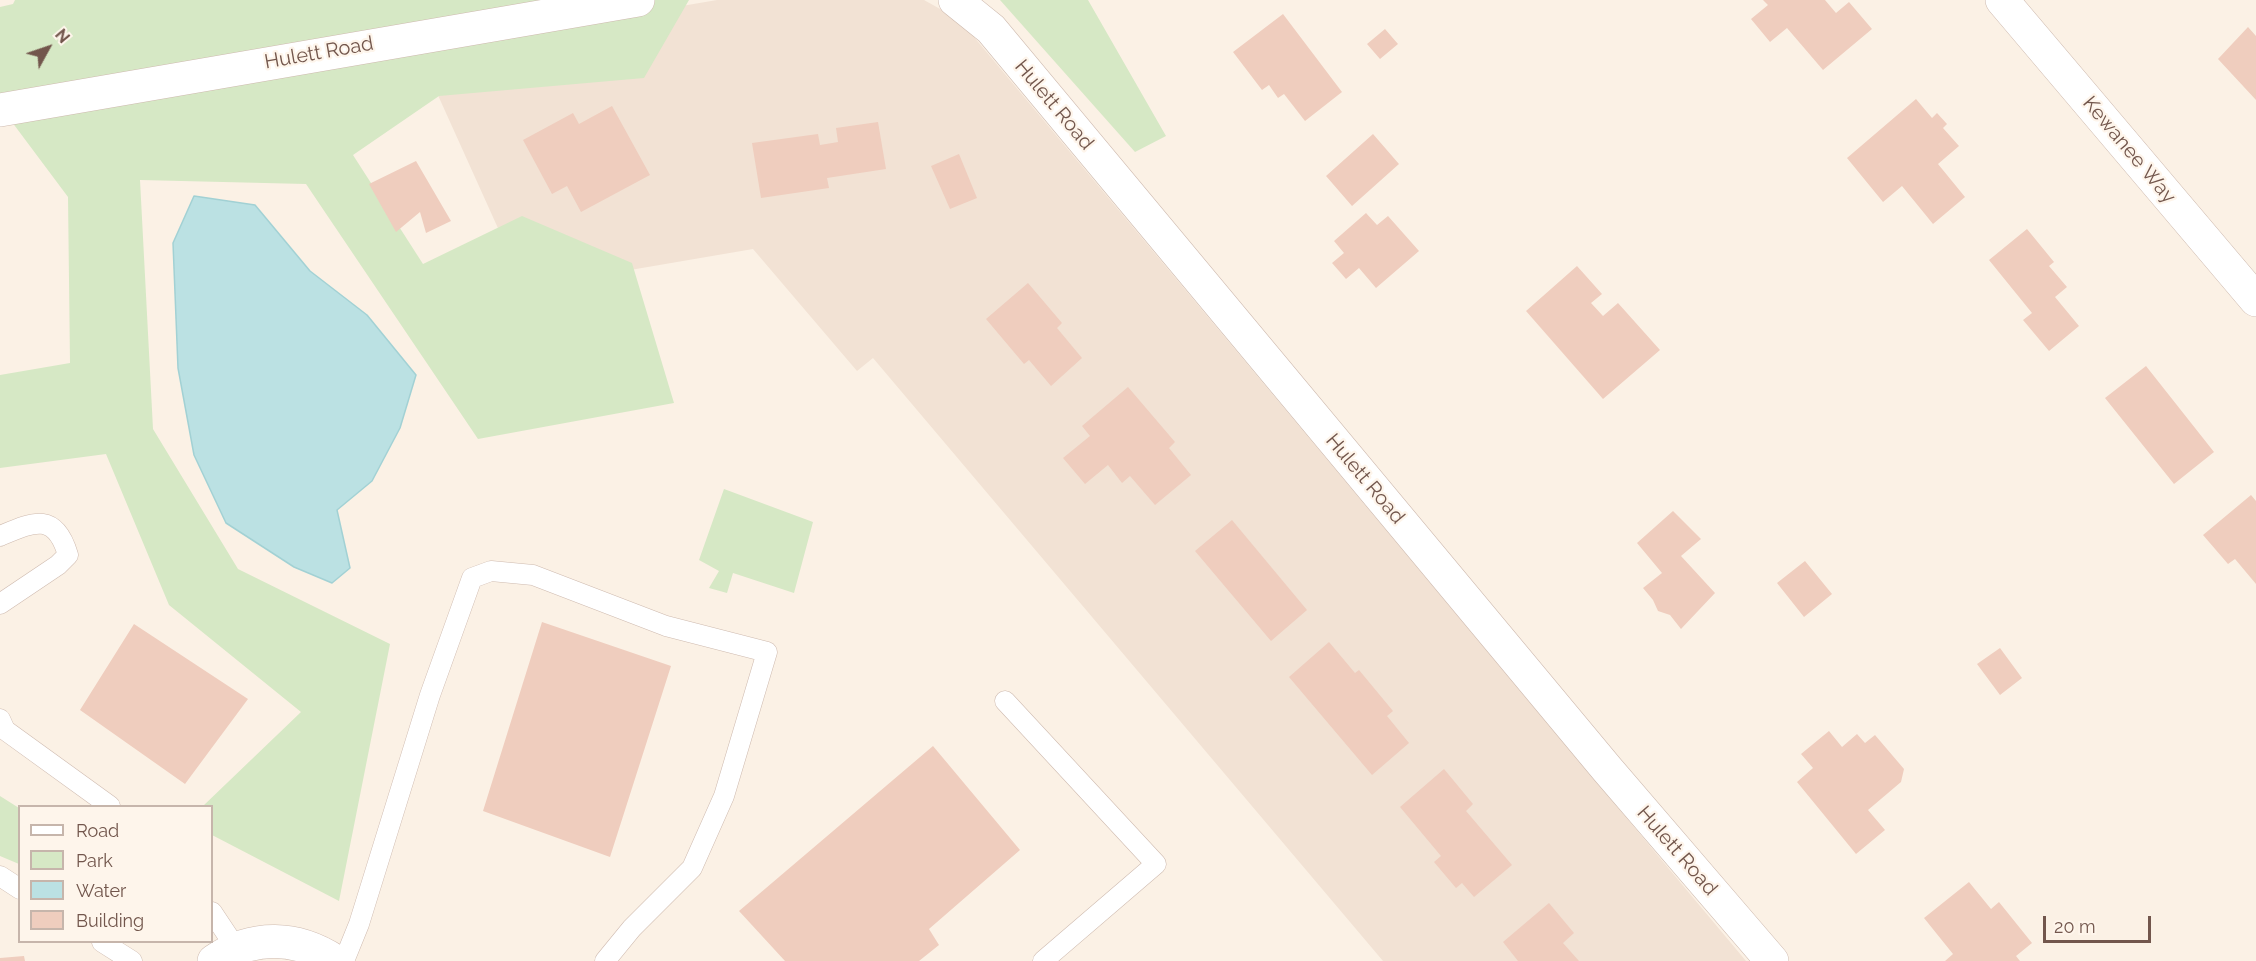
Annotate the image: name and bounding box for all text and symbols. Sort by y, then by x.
north arrow [18,18,78,78]
text: N [51,25,73,47]
street label: Hulett Road [263,32,375,74]
street label: Hulett Road [1009,55,1099,155]
street label: Kewanee Way [2077,92,2181,208]
street label: Hulett Road [1320,429,1410,529]
street label: Hulett Road [1632,802,1722,900]
legend [18,805,213,943]
text: Road [76,820,119,841]
text: Park [76,850,113,871]
text: Water [76,880,126,901]
scale bar [2046,904,2154,942]
text: Building [76,910,144,931]
text: 20 m [2054,916,2096,937]

